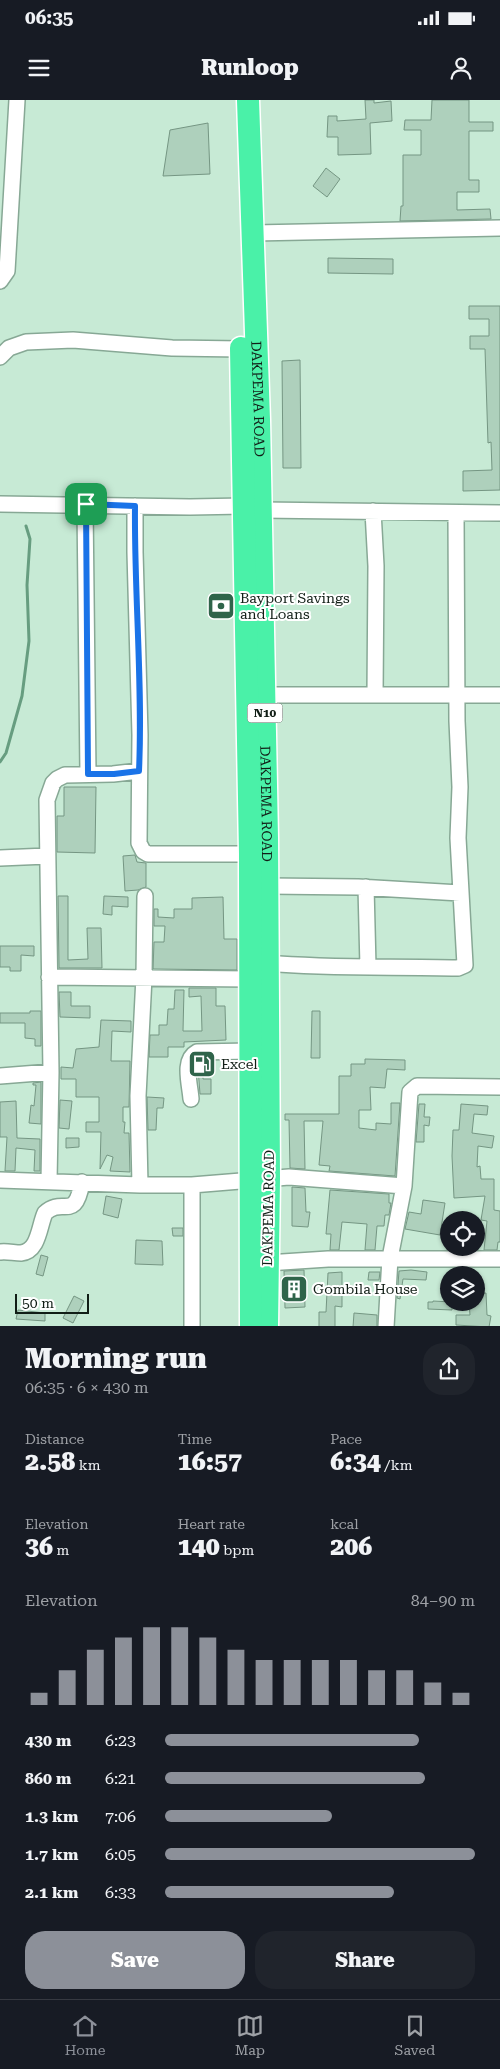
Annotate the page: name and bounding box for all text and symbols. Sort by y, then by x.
text: 06:35 [25,6,74,29]
icon: menu [25,54,53,82]
icon: person [447,54,475,82]
text: Runloop [201,55,299,80]
street label: DAKPEMA ROAD [248,340,268,457]
pin [65,483,107,525]
icon: arrive [72,490,100,518]
place label: Bayport Savings and Loans [240,590,350,622]
bank icon: Bayport Savings and Loans [206,591,236,621]
road number: N10 [248,704,282,722]
street label: DAKPEMA ROAD [257,745,275,862]
fuel station icon: Excel [187,1049,217,1079]
place label: Excel [221,1056,258,1072]
street label: DAKPEMA ROAD [259,1150,277,1266]
map controls [440,1211,485,1311]
button: locate [440,1211,485,1256]
button: layers [440,1266,485,1311]
building icon: Gombila House [279,1274,309,1304]
place label: Gombila House [313,1281,418,1297]
scale bar [15,1292,89,1315]
text: 50 m [22,1295,54,1311]
text: Morning run [25,1342,207,1375]
button: share [423,1343,475,1395]
text: 06:35 · 6 × 430 m [25,1378,149,1397]
text: Distance [25,1431,84,1447]
text: Time [178,1431,212,1447]
text: Pace [330,1431,362,1447]
text: 2.58 [25,1447,75,1476]
text: 16:57 [178,1447,242,1476]
text: 6:34 [330,1447,381,1476]
text: km [75,1457,101,1473]
text: /km [381,1457,412,1473]
text: Elevation [25,1516,88,1532]
text: Heart rate [178,1516,245,1532]
text: kcal [330,1516,359,1532]
text: 36 [25,1532,53,1561]
text: 140 [178,1532,220,1561]
text: 206 [330,1532,372,1561]
text: m [53,1542,69,1558]
text: bpm [220,1542,254,1558]
text: Elevation [25,1591,98,1610]
text: 84–90 m [411,1591,475,1610]
text: 430 m [25,1731,71,1750]
text: 6:23 [105,1731,136,1750]
text: 860 m [25,1769,71,1788]
text: 6:21 [105,1769,136,1788]
text: 1.3 km [25,1807,78,1826]
text: 7:06 [105,1807,136,1826]
text: 1.7 km [25,1845,78,1864]
text: 6:05 [105,1845,136,1864]
text: 2.1 km [25,1883,78,1902]
text: 6:33 [105,1883,136,1902]
button: Save [25,1931,245,1989]
button: Share [255,1931,475,1989]
tab: Home [65,2012,105,2058]
tab: Map [235,2012,265,2058]
tab: Saved [395,2012,435,2058]

